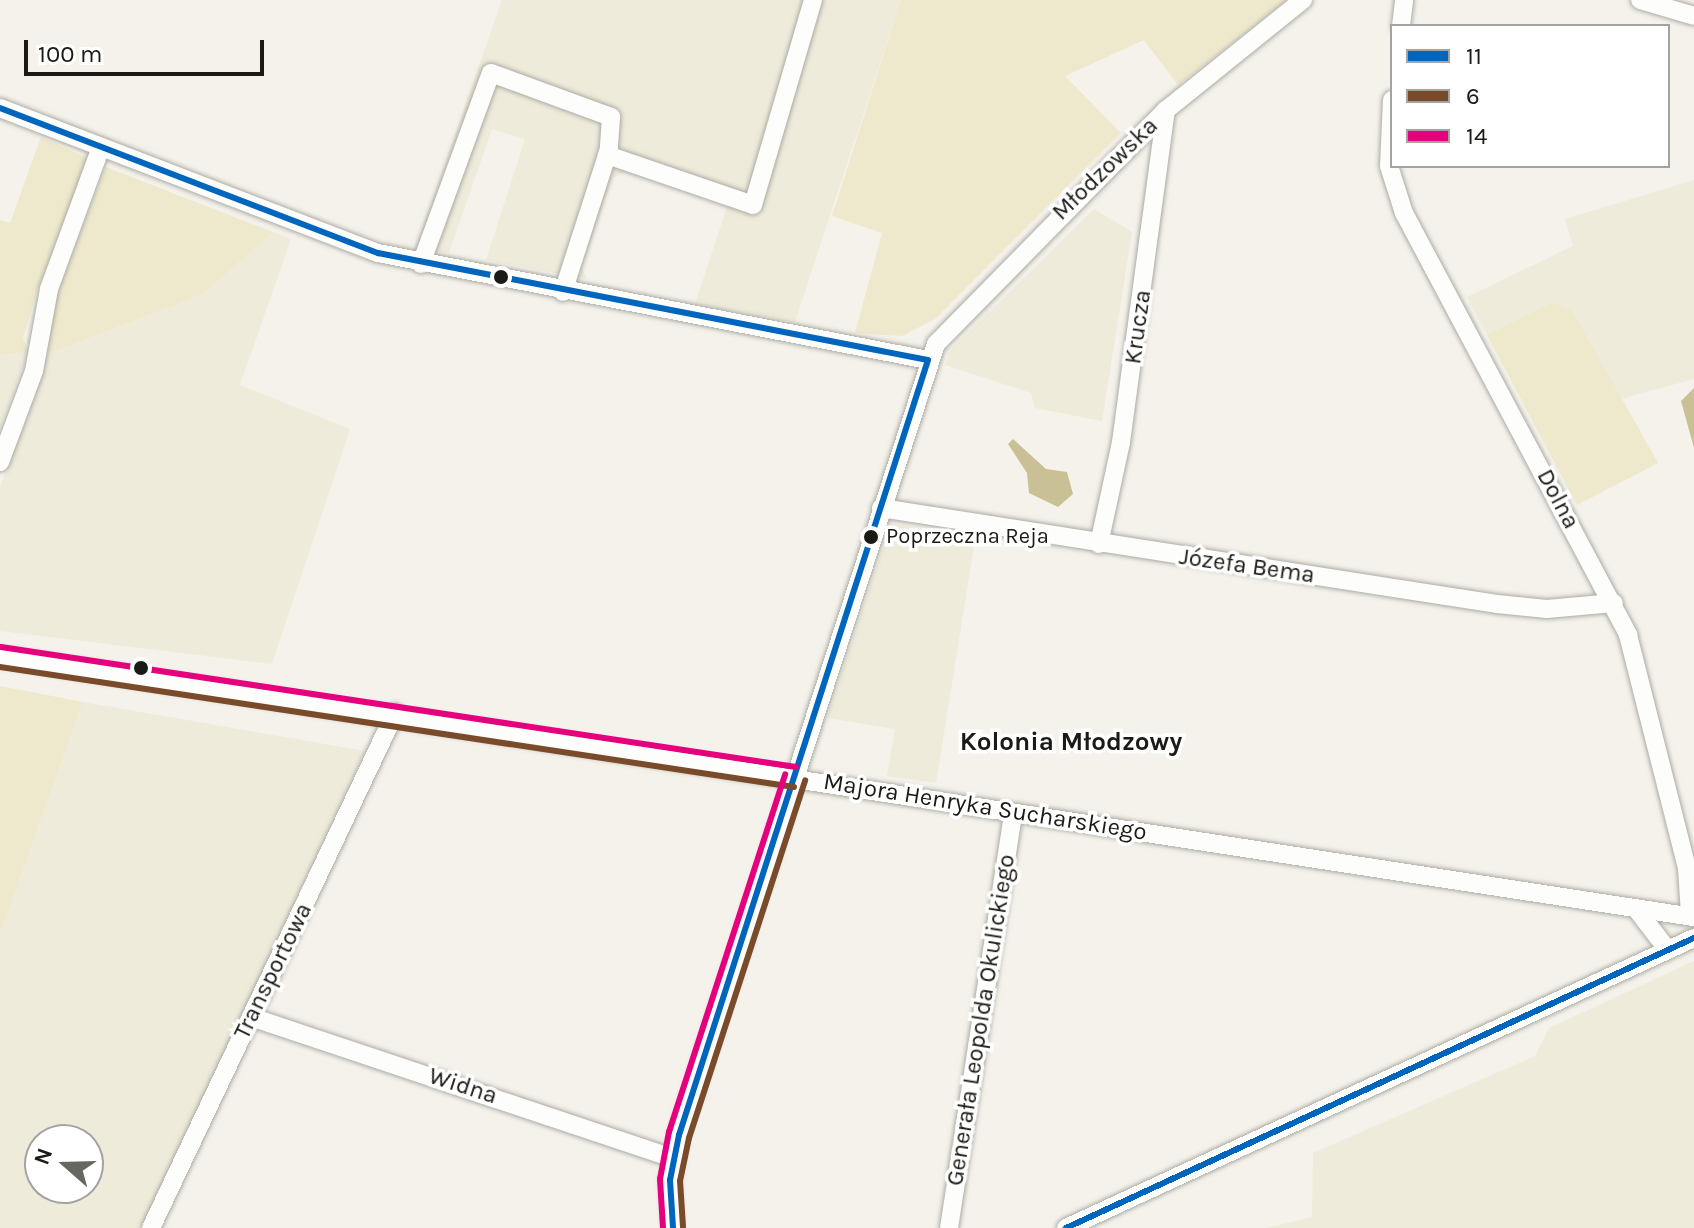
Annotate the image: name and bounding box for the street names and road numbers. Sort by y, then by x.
street label: Młodzowska [1046,112,1164,226]
street label: Krucza [1119,288,1157,366]
street label: Dolna [1530,464,1586,534]
street label: Józefa Bema [1177,542,1317,590]
street label: Majora Henryka Sucharskiego [821,767,1149,847]
street label: Generała Leopolda Okulickiego [941,852,1021,1188]
street label: Transportowa [228,898,318,1044]
street label: Widna [425,1061,501,1111]

